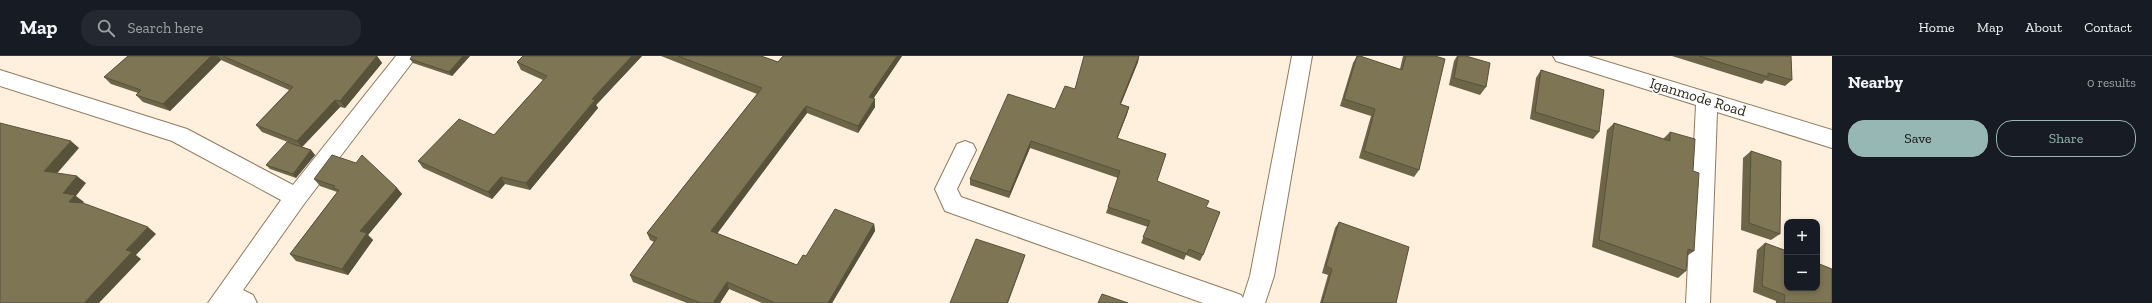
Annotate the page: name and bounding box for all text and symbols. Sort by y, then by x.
search box [81,10,361,46]
text: Map [20,16,57,39]
icon: search [95,17,117,39]
text: Search here [127,19,203,37]
text: Home [1919,19,1955,36]
text: Map [1977,19,2003,36]
text: About [2025,19,2062,36]
text: Contact [2084,19,2132,36]
text: Nearby [1848,72,1903,92]
street label: Iganmode Road [1647,74,1749,120]
text: 0 results [2087,75,2136,90]
button: Save [1848,120,1988,157]
button: Share [1996,120,2136,157]
map controls [1784,219,1820,291]
button: + [1784,219,1820,255]
button: − [1784,255,1820,291]

